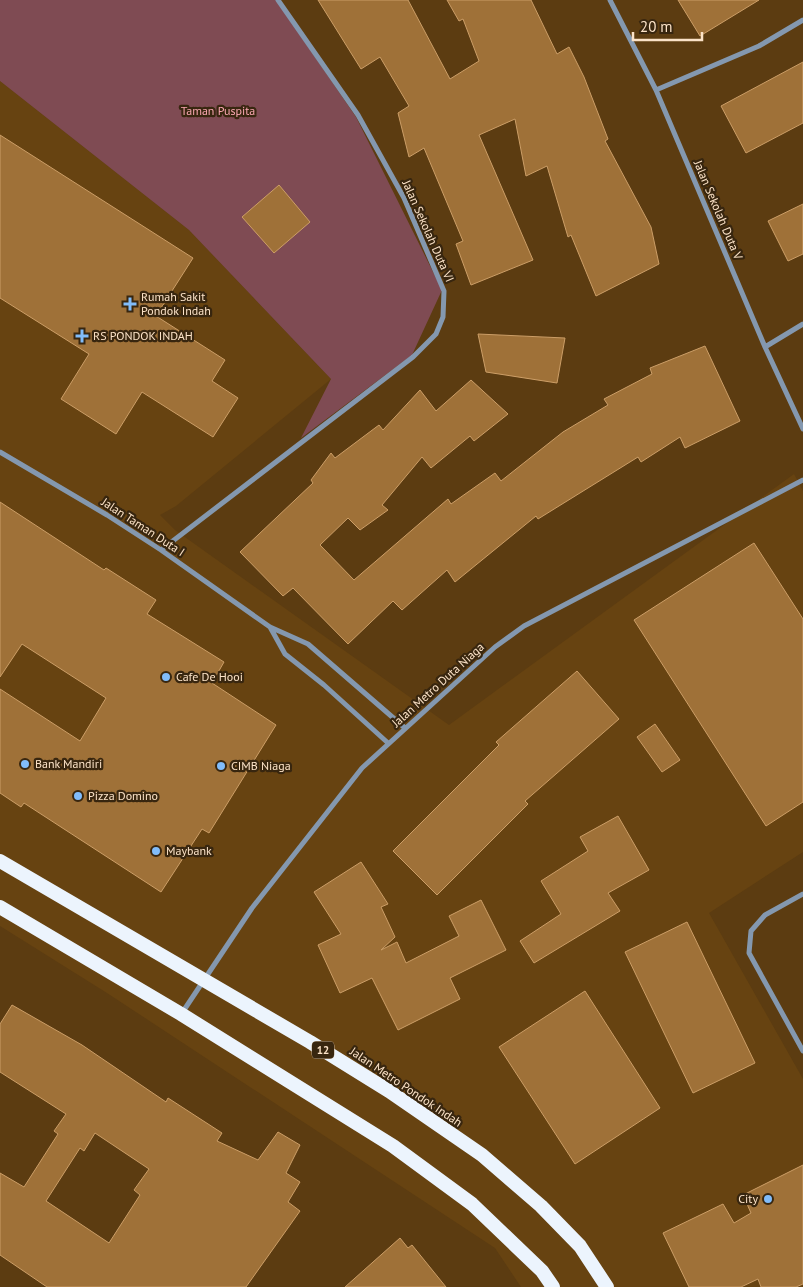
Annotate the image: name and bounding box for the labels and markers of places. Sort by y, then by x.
place label: Rumah Sakit Pondok Indah [141,289,211,318]
marker: Rumah Sakit Pondok Indah [123,297,137,311]
place label: RS PONDOK INDAH [93,328,193,343]
marker: RS PONDOK INDAH [75,329,89,343]
place label: Cafe De Hooi [176,669,243,684]
marker: Cafe De Hooi [160,671,172,683]
place label: Bank Mandiri [35,756,102,771]
marker: Bank Mandiri [19,758,31,770]
place label: CIMB Niaga [231,758,291,773]
marker: CIMB Niaga [215,760,227,772]
place label: Pizza Domino [88,788,158,803]
marker: Pizza Domino [72,790,84,802]
place label: Maybank [166,843,212,858]
marker: Maybank [150,845,162,857]
place label: City [738,1191,758,1206]
marker: City [762,1193,774,1205]

